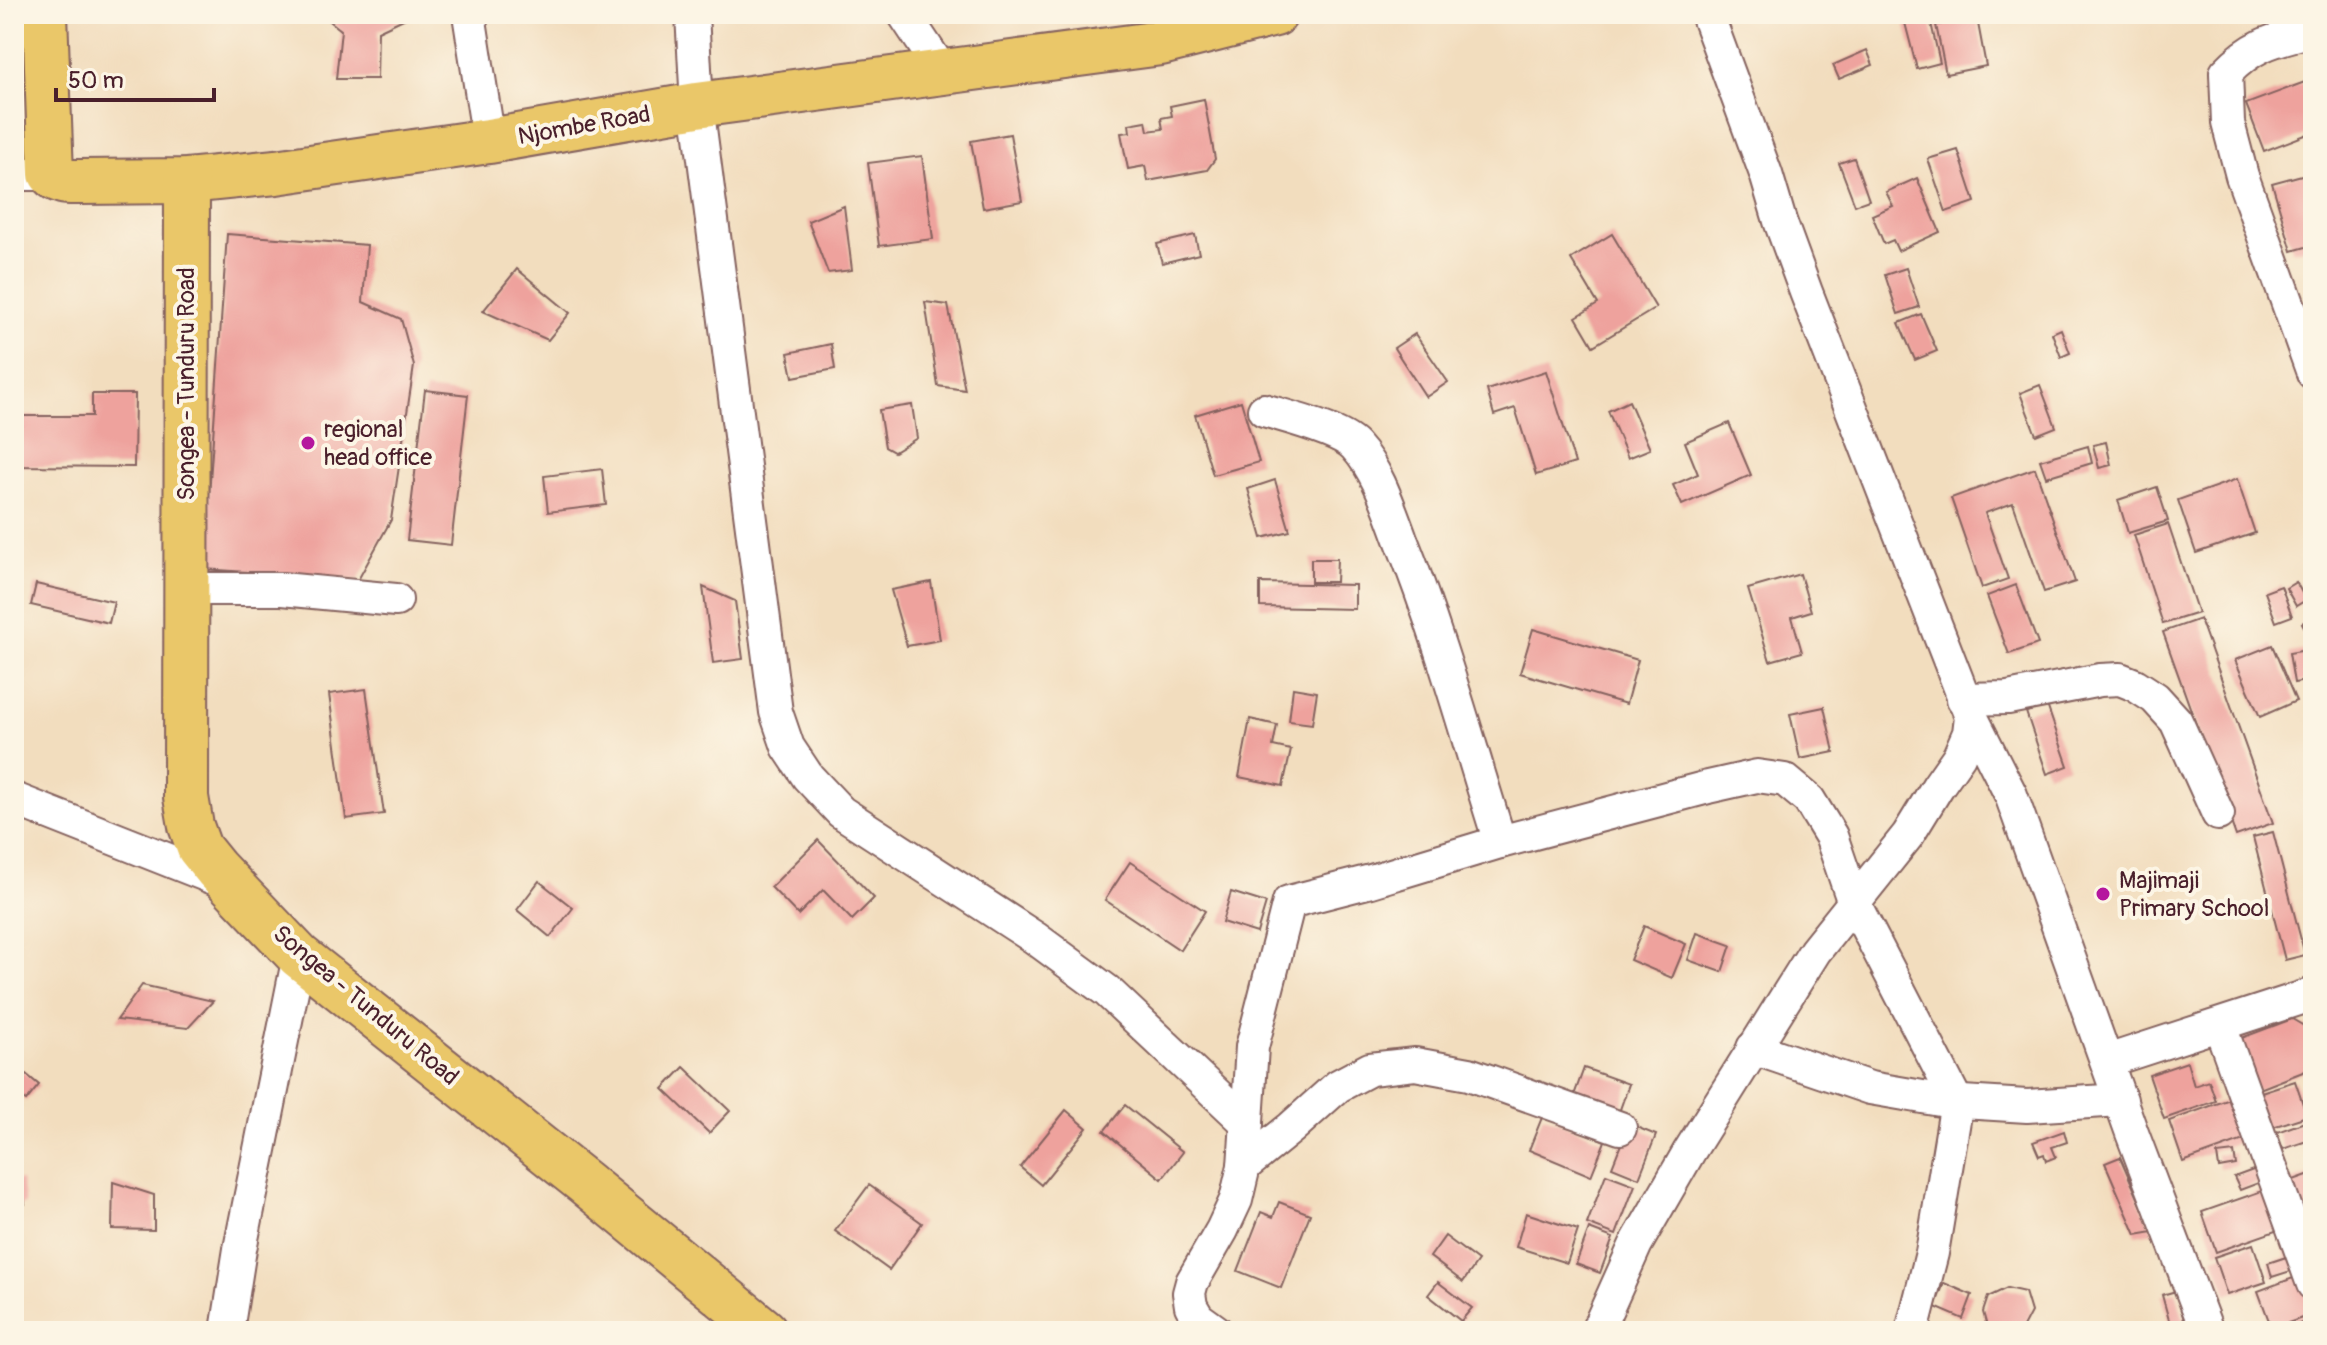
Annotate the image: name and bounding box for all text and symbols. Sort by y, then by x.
scale bar [56,52,214,102]
text: 50 m [68,66,124,95]
street label: Njombe Road [516,100,652,151]
street label: Songea - Tunduru Road [172,267,201,501]
place label: regional head office [324,415,432,472]
marker: regional head office [299,434,317,452]
place label: Majimaji Primary School [2119,866,2269,923]
marker: Majimaji Primary School [2094,885,2112,903]
street label: Songea - Tunduru Road [267,919,464,1092]

